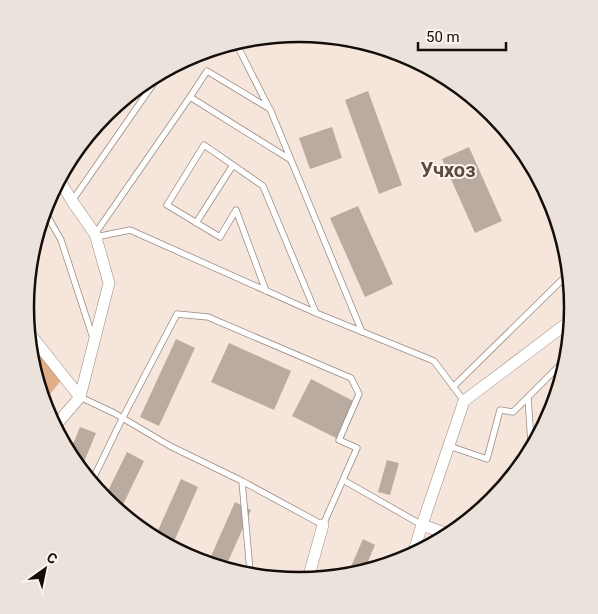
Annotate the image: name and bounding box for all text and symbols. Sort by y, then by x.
scale bar [418,20,506,52]
text: 50 m [426,28,460,46]
district label: Учхоз [421,158,475,182]
north arrow [20,544,70,594]
text: С [44,549,60,567]

